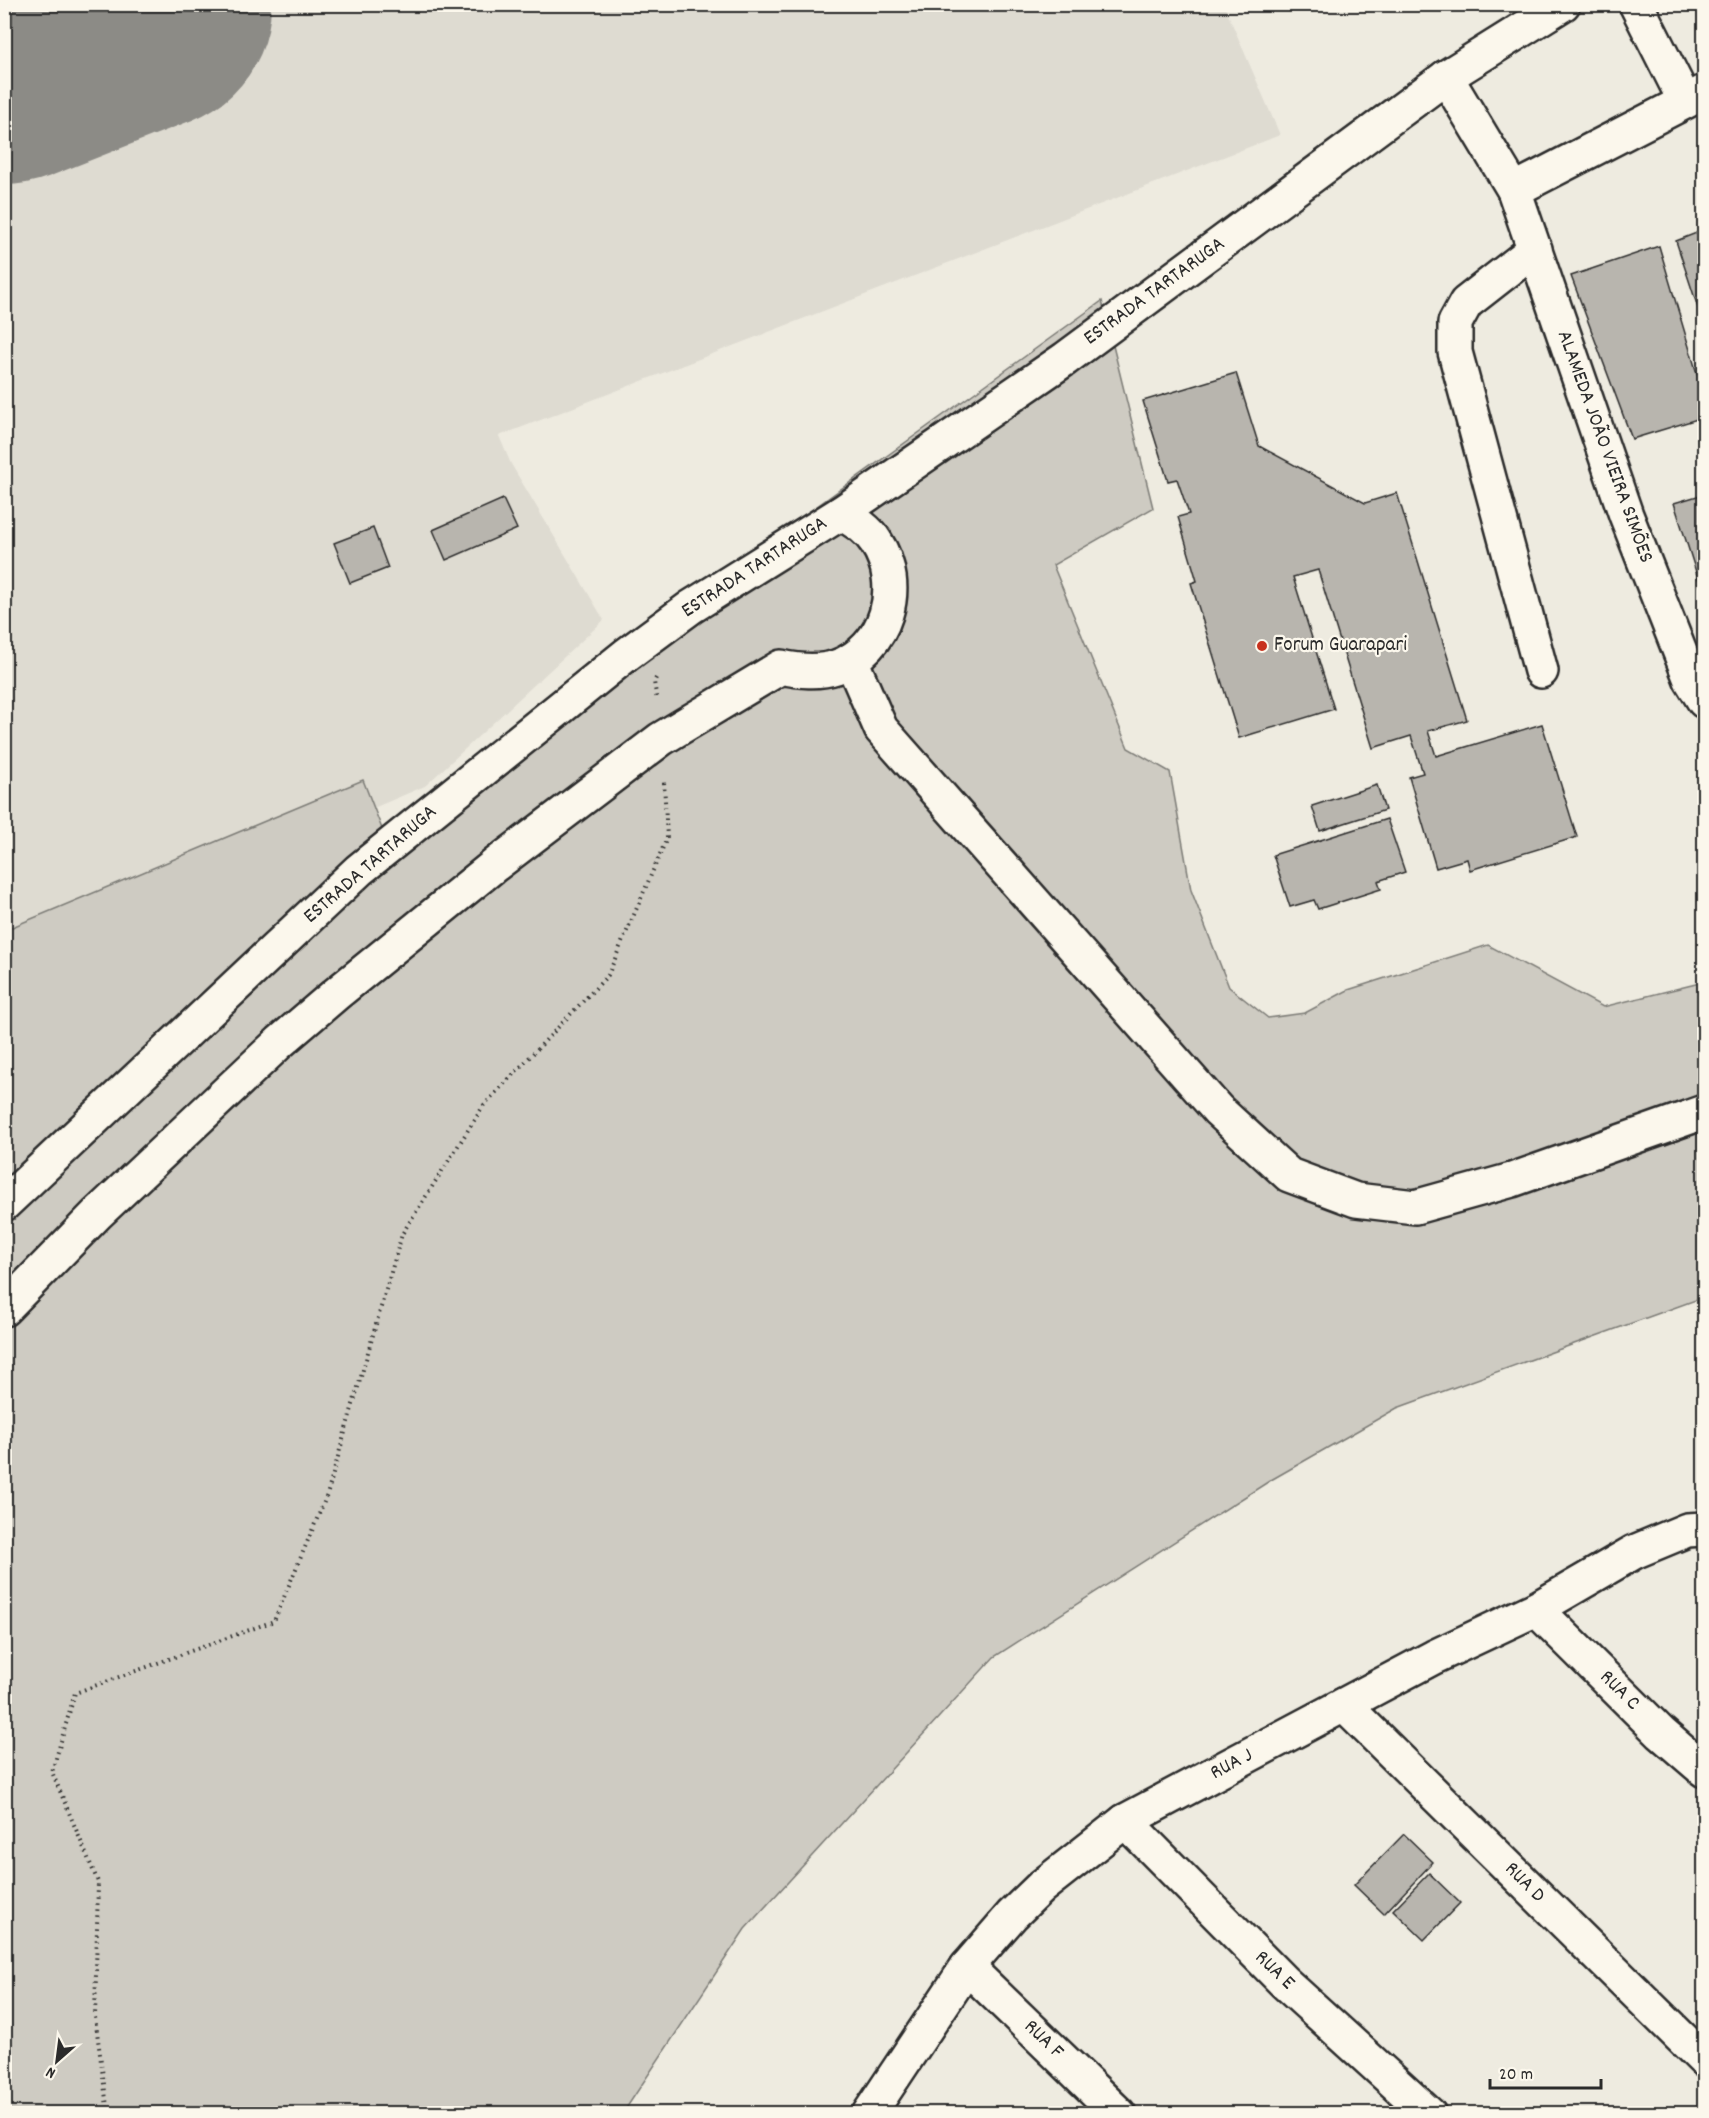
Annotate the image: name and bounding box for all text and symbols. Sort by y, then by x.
street label: ESTRADA TARTARUGA [1078,230,1232,354]
street label: ALAMEDA JOÃO VIEIRA SIMÕES [1548,327,1660,567]
street label: ESTRADA TARTARUGA [676,510,834,626]
place label: Forum Guarapari [1274,631,1407,661]
marker: Forum Guarapari [1255,639,1269,653]
street label: ESTRADA TARTARUGA [298,798,444,932]
street label: RUA C [1592,1664,1646,1718]
street label: RUA J [1205,1741,1259,1789]
street label: RUA D [1497,1856,1551,1910]
street label: RUA E [1247,1944,1301,1998]
street label: RUA F [1016,2013,1070,2067]
north arrow [27,2031,87,2091]
scale bar [1490,2052,1601,2090]
text: N [42,2060,60,2084]
text: 20 m [1499,2063,1533,2088]

